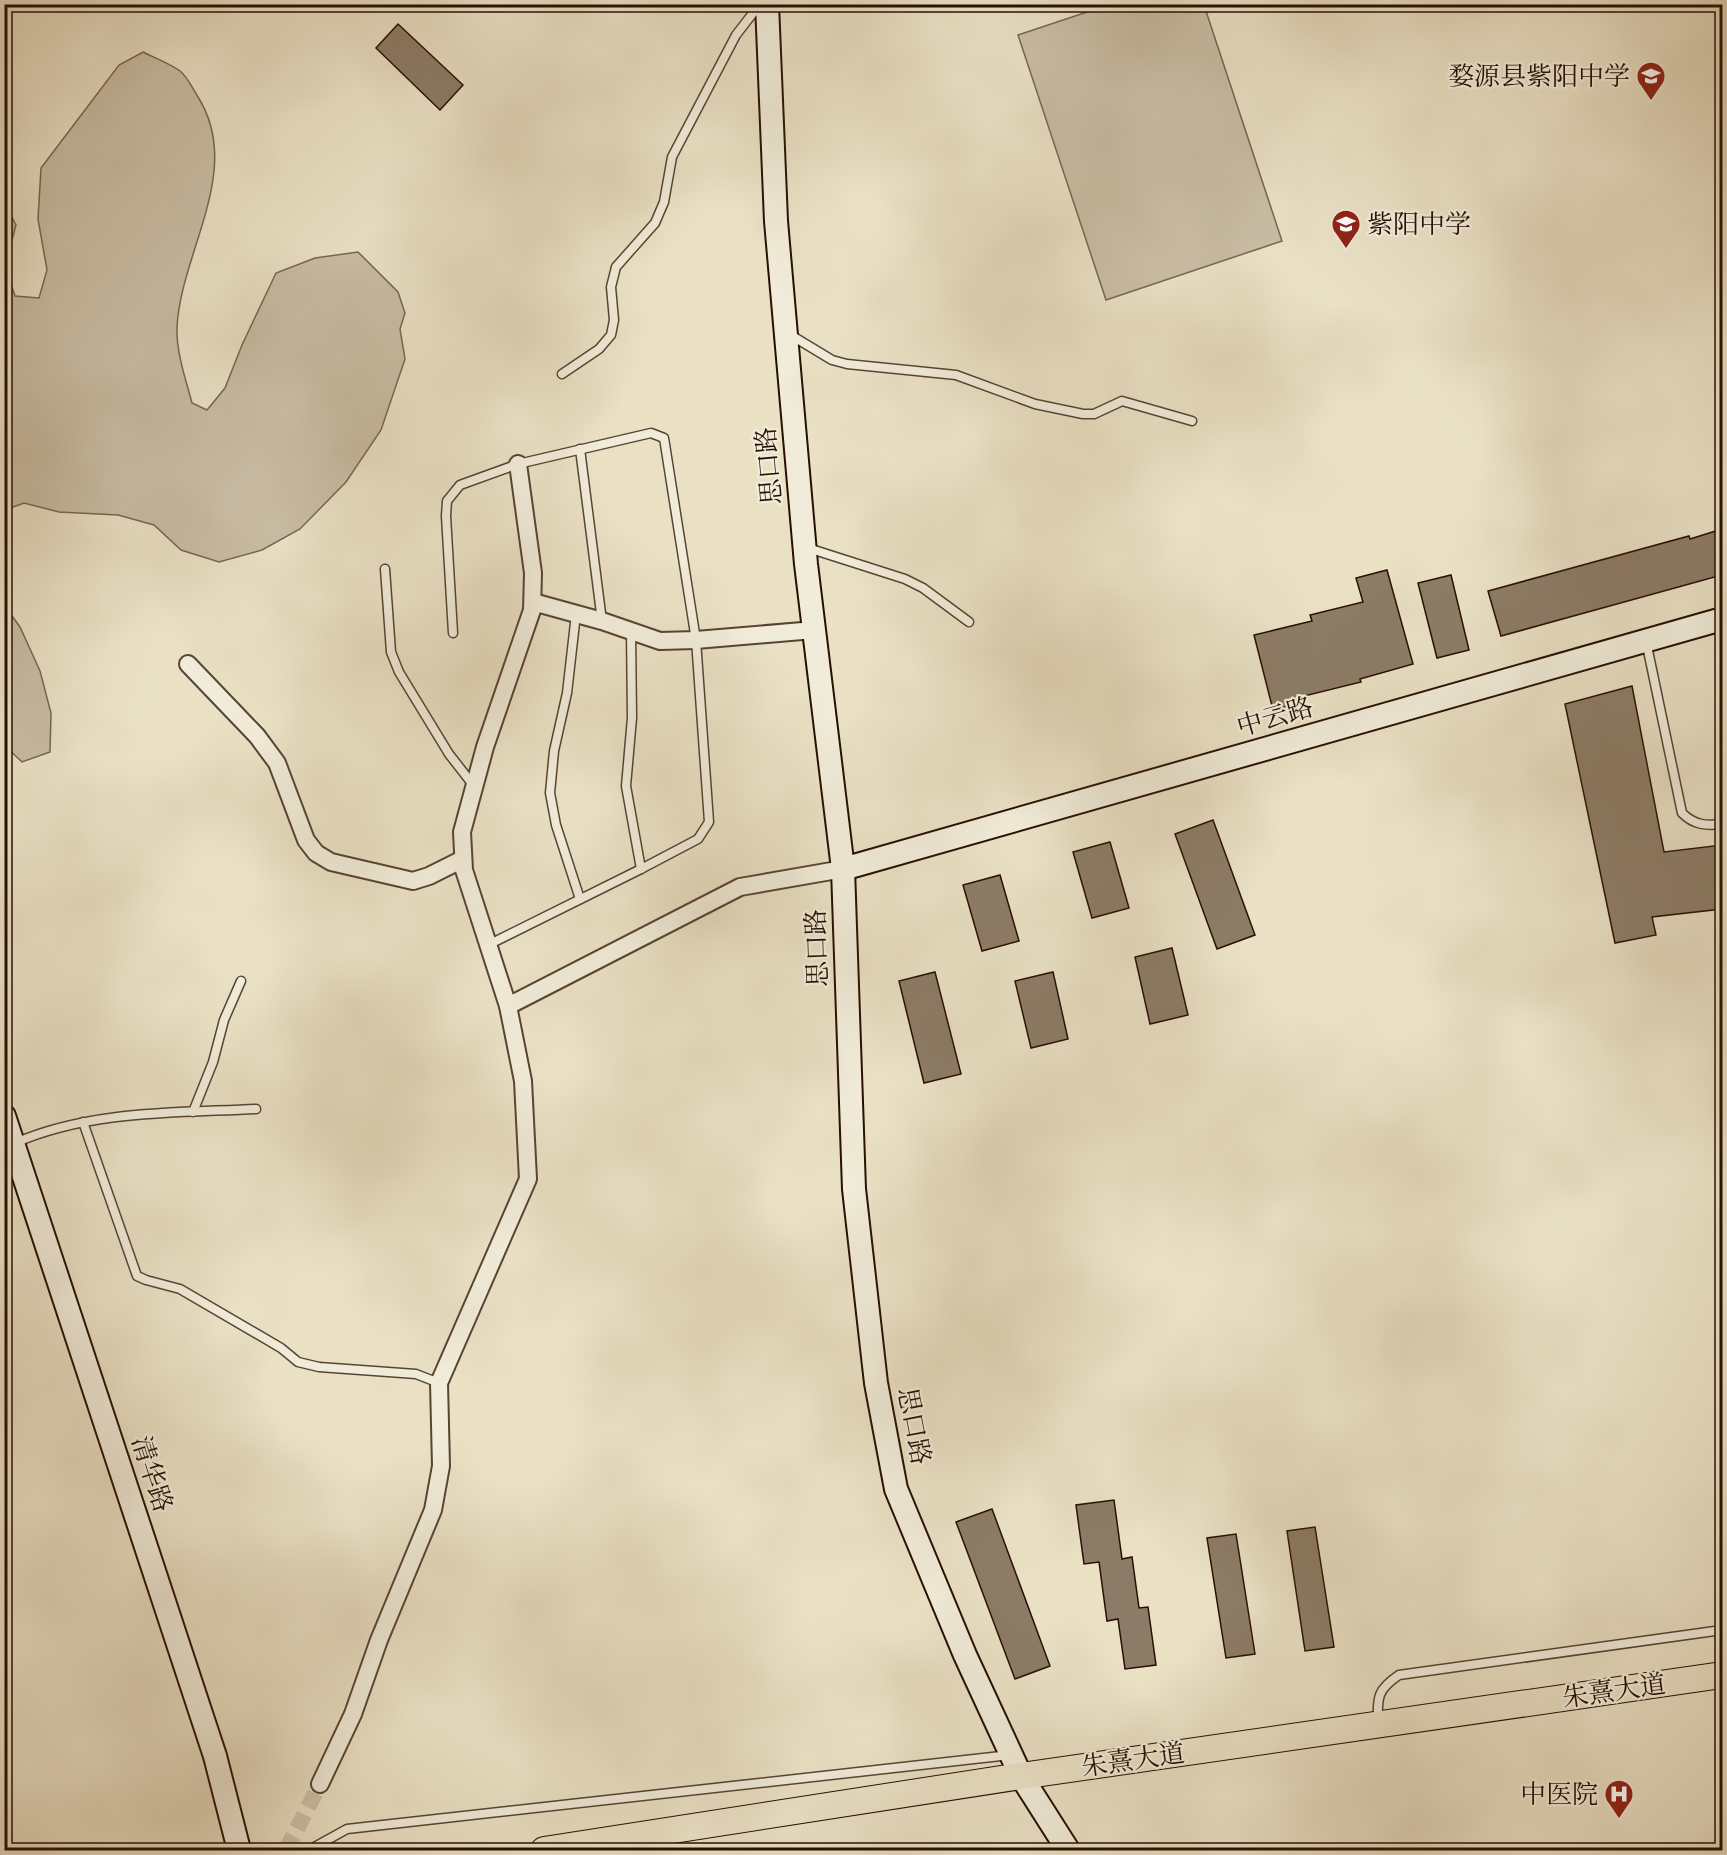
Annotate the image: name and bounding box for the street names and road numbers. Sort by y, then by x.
street label: 思口路 [748,426,790,506]
street label: 中云路 [1233,689,1317,745]
street label: 思口路 [798,908,836,988]
street label: 思口路 [889,1384,939,1468]
street label: 清华路 [123,1431,181,1517]
street label: 朱熹大道 [1560,1666,1668,1716]
street label: 朱熹大道 [1079,1735,1187,1785]

